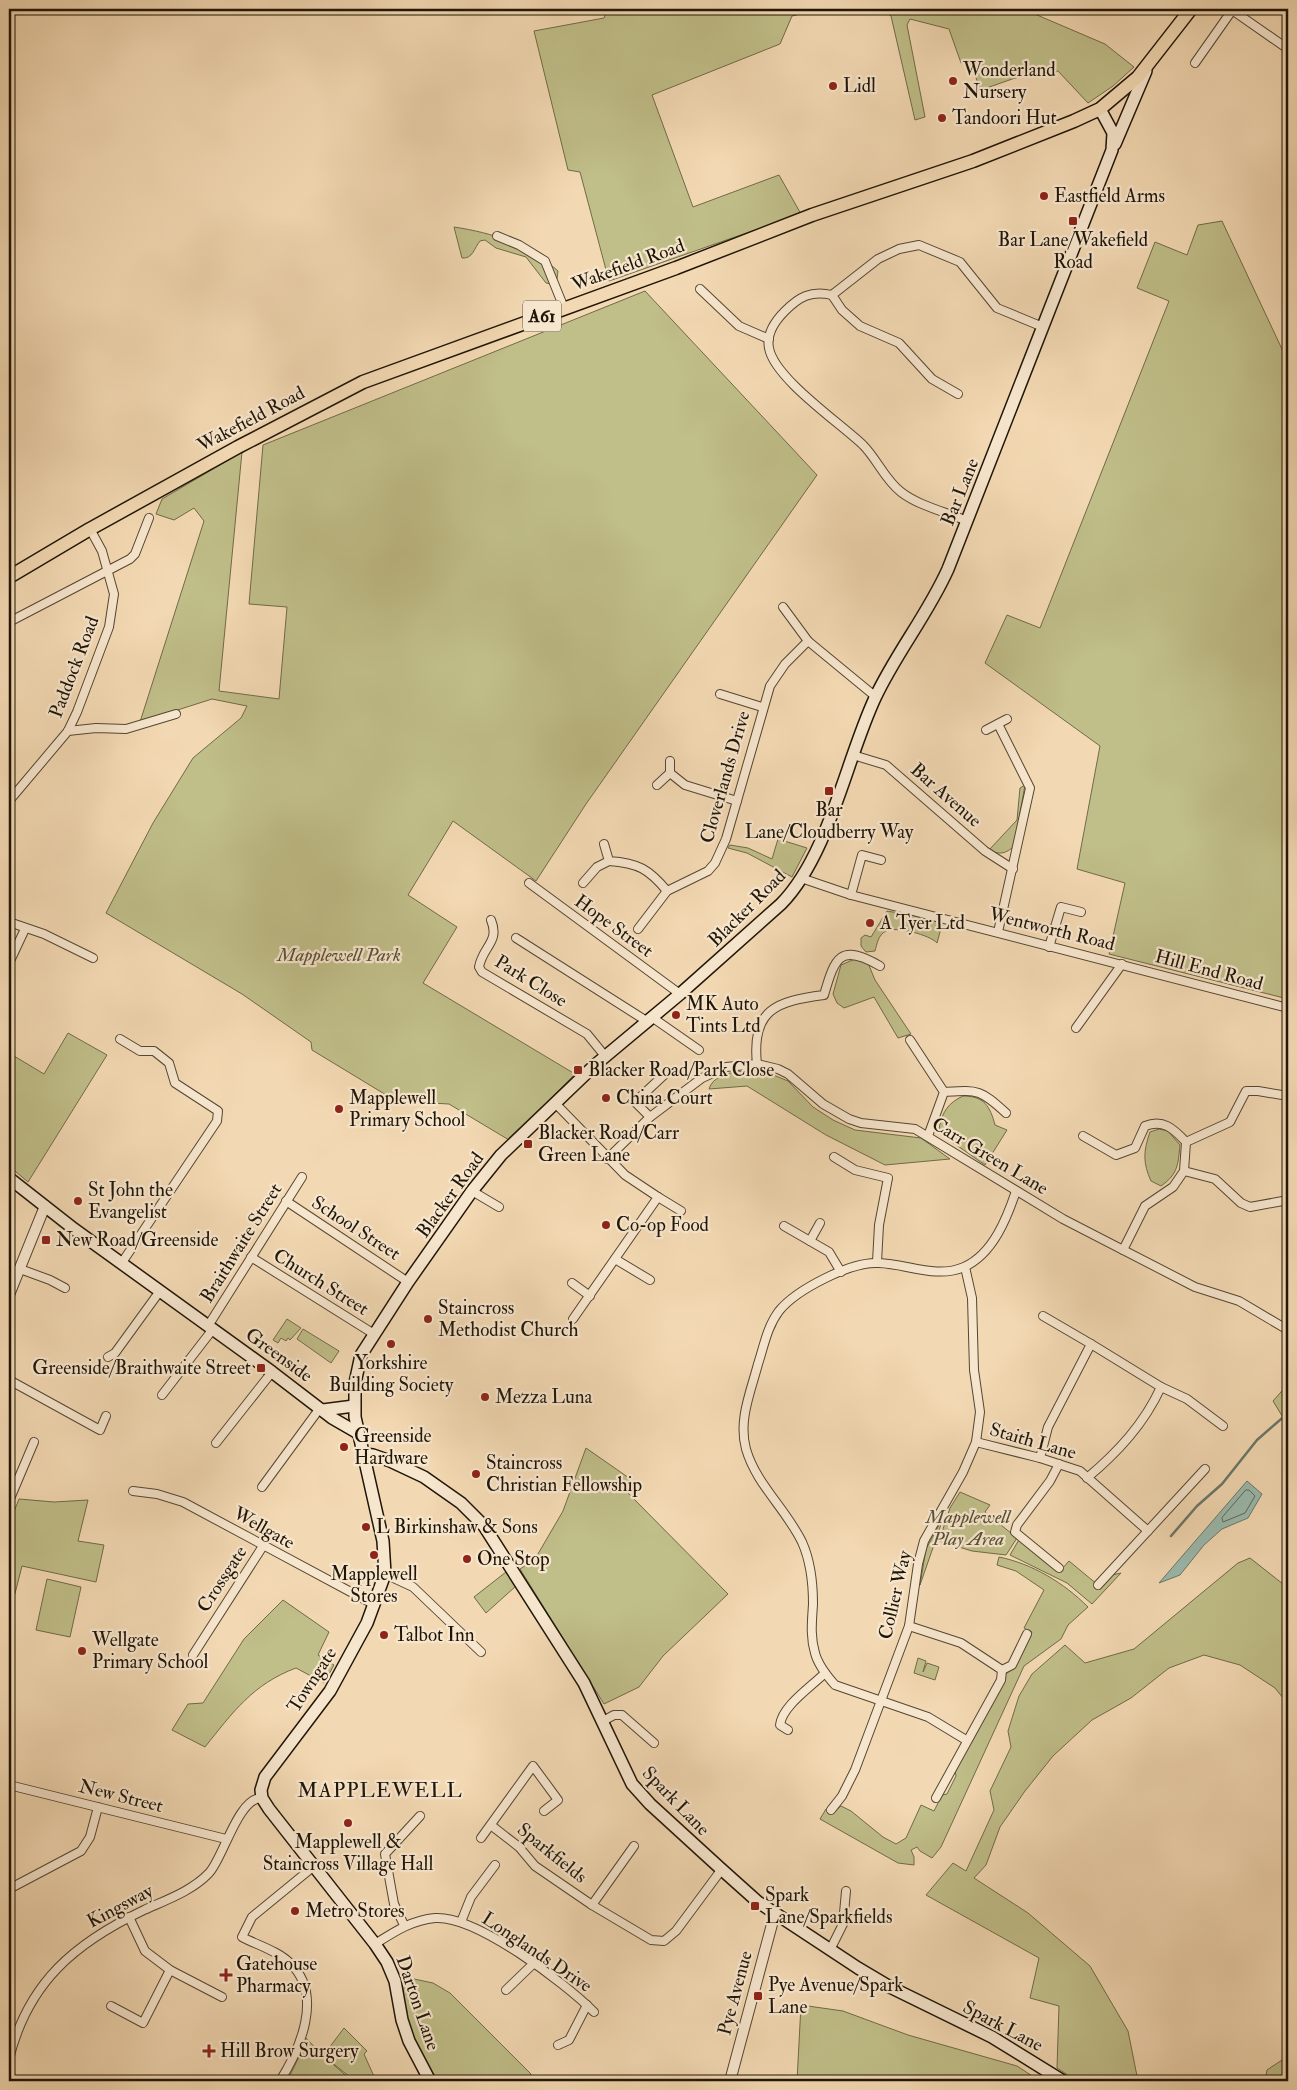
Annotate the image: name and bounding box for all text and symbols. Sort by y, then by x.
place label: Wonderland Nursery [962,58,1056,104]
place label: Lidl [843,74,876,98]
marker: Wonderland Nursery [947,75,959,87]
marker: Lidl [827,80,839,92]
place label: Tandoori Hut [952,106,1057,130]
marker: Tandoori Hut [936,112,948,124]
place label: Eastfield Arms [1054,184,1165,208]
marker: Eastfield Arms [1038,190,1050,202]
marker: Bar Lane/Wakefield Road [1067,215,1079,227]
place label: Bar Lane/Wakefield Road [998,228,1149,274]
street label: Wakefield Road [567,233,688,297]
road number: A61 [523,300,561,332]
street label: Wakefield Road [192,380,310,458]
street label: Bar Lane [936,455,984,529]
street label: Paddock Road [44,612,105,721]
street label: Cloverlands Drive [695,708,755,846]
street label: Bar Avenue [906,758,986,832]
marker: Bar Lane/Cloudberry Way [823,785,835,797]
place label: Bar Lane/Cloudberry Way [745,798,914,844]
street label: Blacker Road [703,864,791,952]
street label: Hope Street [569,889,658,964]
street label: Wentworth Road [986,902,1118,956]
place label: A Tyer Ltd [879,911,965,935]
marker: A Tyer Ltd [864,917,876,929]
park label: Mapplewell Park [276,943,401,967]
street label: Hill End Road [1152,944,1266,996]
street label: Park Close [490,949,572,1013]
place label: MK Auto Tints Ltd [686,992,761,1038]
marker: MK Auto Tints Ltd [670,1009,682,1021]
place label: Blacker Road/Park Close [588,1058,774,1082]
marker: Blacker Road/Park Close [572,1064,584,1076]
place label: Mapplewell Primary School [349,1086,465,1132]
place label: China Court [616,1086,713,1110]
marker: China Court [600,1092,612,1104]
marker: Mapplewell Primary School [333,1103,345,1115]
street label: Carr Green Lane [927,1112,1053,1200]
place label: Blacker Road/Carr Green Lane [538,1121,679,1167]
marker: Blacker Road/Carr Green Lane [522,1138,534,1150]
street label: Blacker Road [411,1147,490,1243]
place label: St John the Evangelist [88,1178,173,1224]
street label: Braithwaite Street [195,1179,287,1307]
street label: School Street [307,1190,405,1266]
marker: St John the Evangelist [72,1195,84,1207]
place label: Co-op Food [616,1213,710,1238]
marker: Co-op Food [600,1219,612,1231]
place label: New Road/Greenside [56,1228,218,1252]
marker: New Road/Greenside [40,1234,52,1246]
street label: Church Street [269,1243,373,1321]
place label: Staincross Methodist Church [438,1296,579,1342]
marker: Staincross Methodist Church [422,1313,434,1325]
street label: Greenside [241,1323,317,1387]
marker: Yorkshire Building Society [385,1338,397,1350]
place label: Yorkshire Building Society [329,1351,454,1397]
place label: Greenside/Braithwaite Street [32,1356,251,1380]
marker: Greenside/Braithwaite Street [255,1362,267,1374]
place label: Mezza Luna [495,1385,593,1409]
marker: Mezza Luna [479,1391,491,1403]
street label: Staith Lane [987,1417,1079,1465]
place label: Greenside Hardware [354,1424,431,1470]
marker: Greenside Hardware [338,1441,350,1453]
place label: Staincross Christian Fellowship [486,1451,642,1498]
marker: Staincross Christian Fellowship [470,1468,482,1480]
street label: Wellgate [228,1501,299,1555]
park label: Mapplewell Play Area [925,1505,1012,1551]
place label: L Birkinshaw & Sons [376,1515,538,1539]
marker: L Birkinshaw & Sons [360,1521,372,1533]
street label: Crossgate [192,1541,252,1617]
place label: One Stop [477,1547,550,1572]
street label: Collier Way [873,1548,917,1642]
marker: Mapplewell Stores [368,1549,380,1561]
marker: One Stop [461,1553,473,1565]
place label: Mapplewell Stores [330,1562,418,1608]
place label: Talbot Inn [394,1623,475,1647]
place label: Wellgate Primary School [91,1628,208,1674]
marker: Talbot Inn [378,1629,390,1641]
street label: Towngate [282,1643,342,1717]
marker: Wellgate Primary School [76,1645,88,1657]
street label: Spark Lane [636,1761,715,1842]
street label: New Street [76,1774,166,1818]
district label: MAPPLEWELL [297,1777,463,1804]
marker: Mapplewell & Staincross Village Hall [342,1817,354,1829]
street label: Sparkfields [512,1818,592,1889]
place label: Mapplewell & Staincross Village Hall [263,1830,433,1876]
street label: Kingsway [83,1878,158,1933]
place label: Spark Lane/Sparkfields [765,1883,892,1930]
place label: Metro Stores [305,1899,405,1923]
marker: Spark Lane/Sparkfields [749,1900,761,1912]
marker: Metro Stores [289,1905,301,1917]
street label: Longlands Drive [477,1906,597,1998]
street label: Pye Avenue [712,1948,758,2038]
place label: Gatehouse Pharmacy [236,1952,317,1998]
street label: Darton Lane [391,1952,445,2054]
marker: Gatehouse Pharmacy [220,1969,232,1981]
place label: Pye Avenue/Spark Lane [768,1973,903,2019]
marker: Pye Avenue/Spark Lane [752,1990,764,2002]
street label: Spark Lane [958,1995,1047,2058]
place label: Hill Brow Surgery [220,2039,359,2063]
marker: Hill Brow Surgery [202,2044,216,2058]

